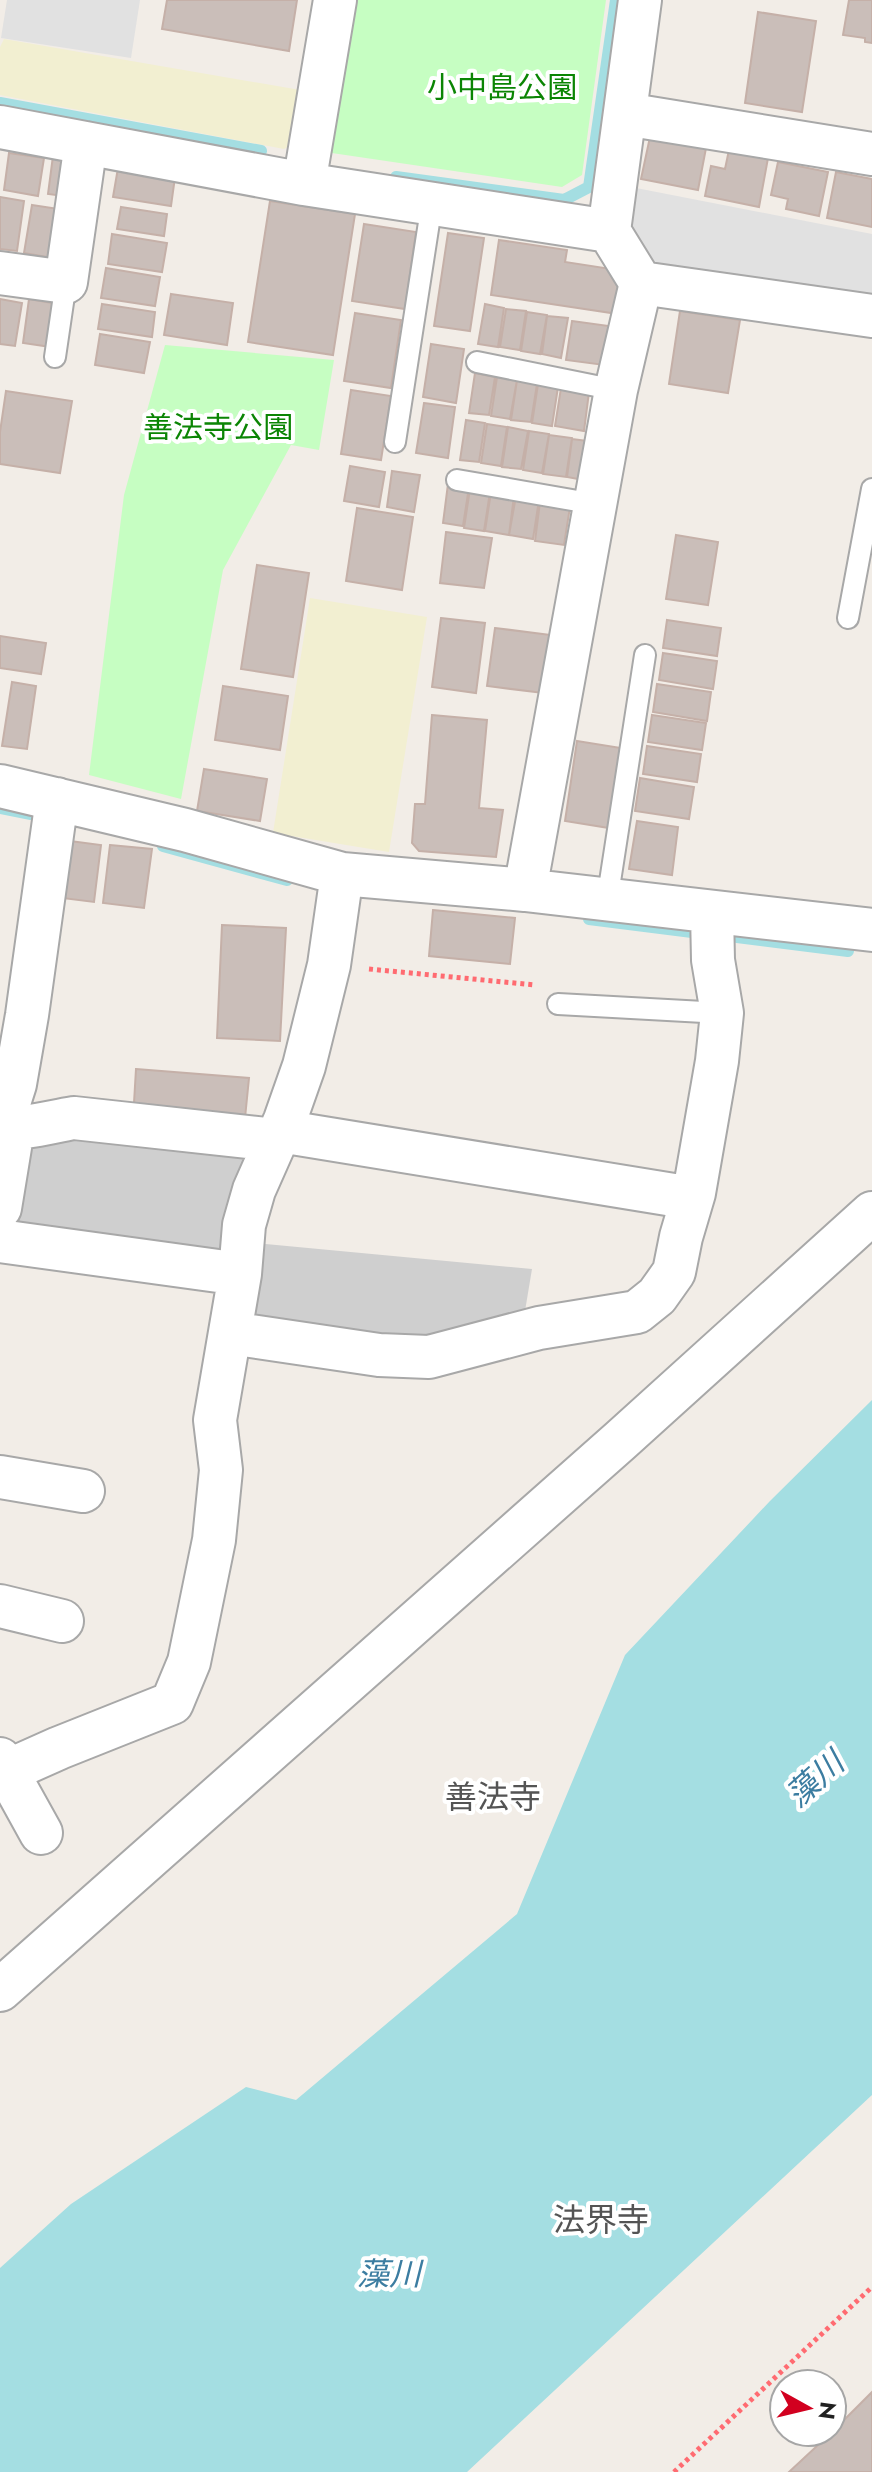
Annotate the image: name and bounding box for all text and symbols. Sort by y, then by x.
park label: 小中島公園 [427,66,577,109]
park label: 善法寺公園 [143,406,293,449]
water label: 藻川 [776,1738,856,1818]
district label: 善法寺 [445,1774,541,1820]
district label: 法界寺 [553,2197,649,2243]
water label: 藻川 [357,2251,424,2297]
north arrow [768,2368,848,2448]
text: N [811,2400,845,2422]

